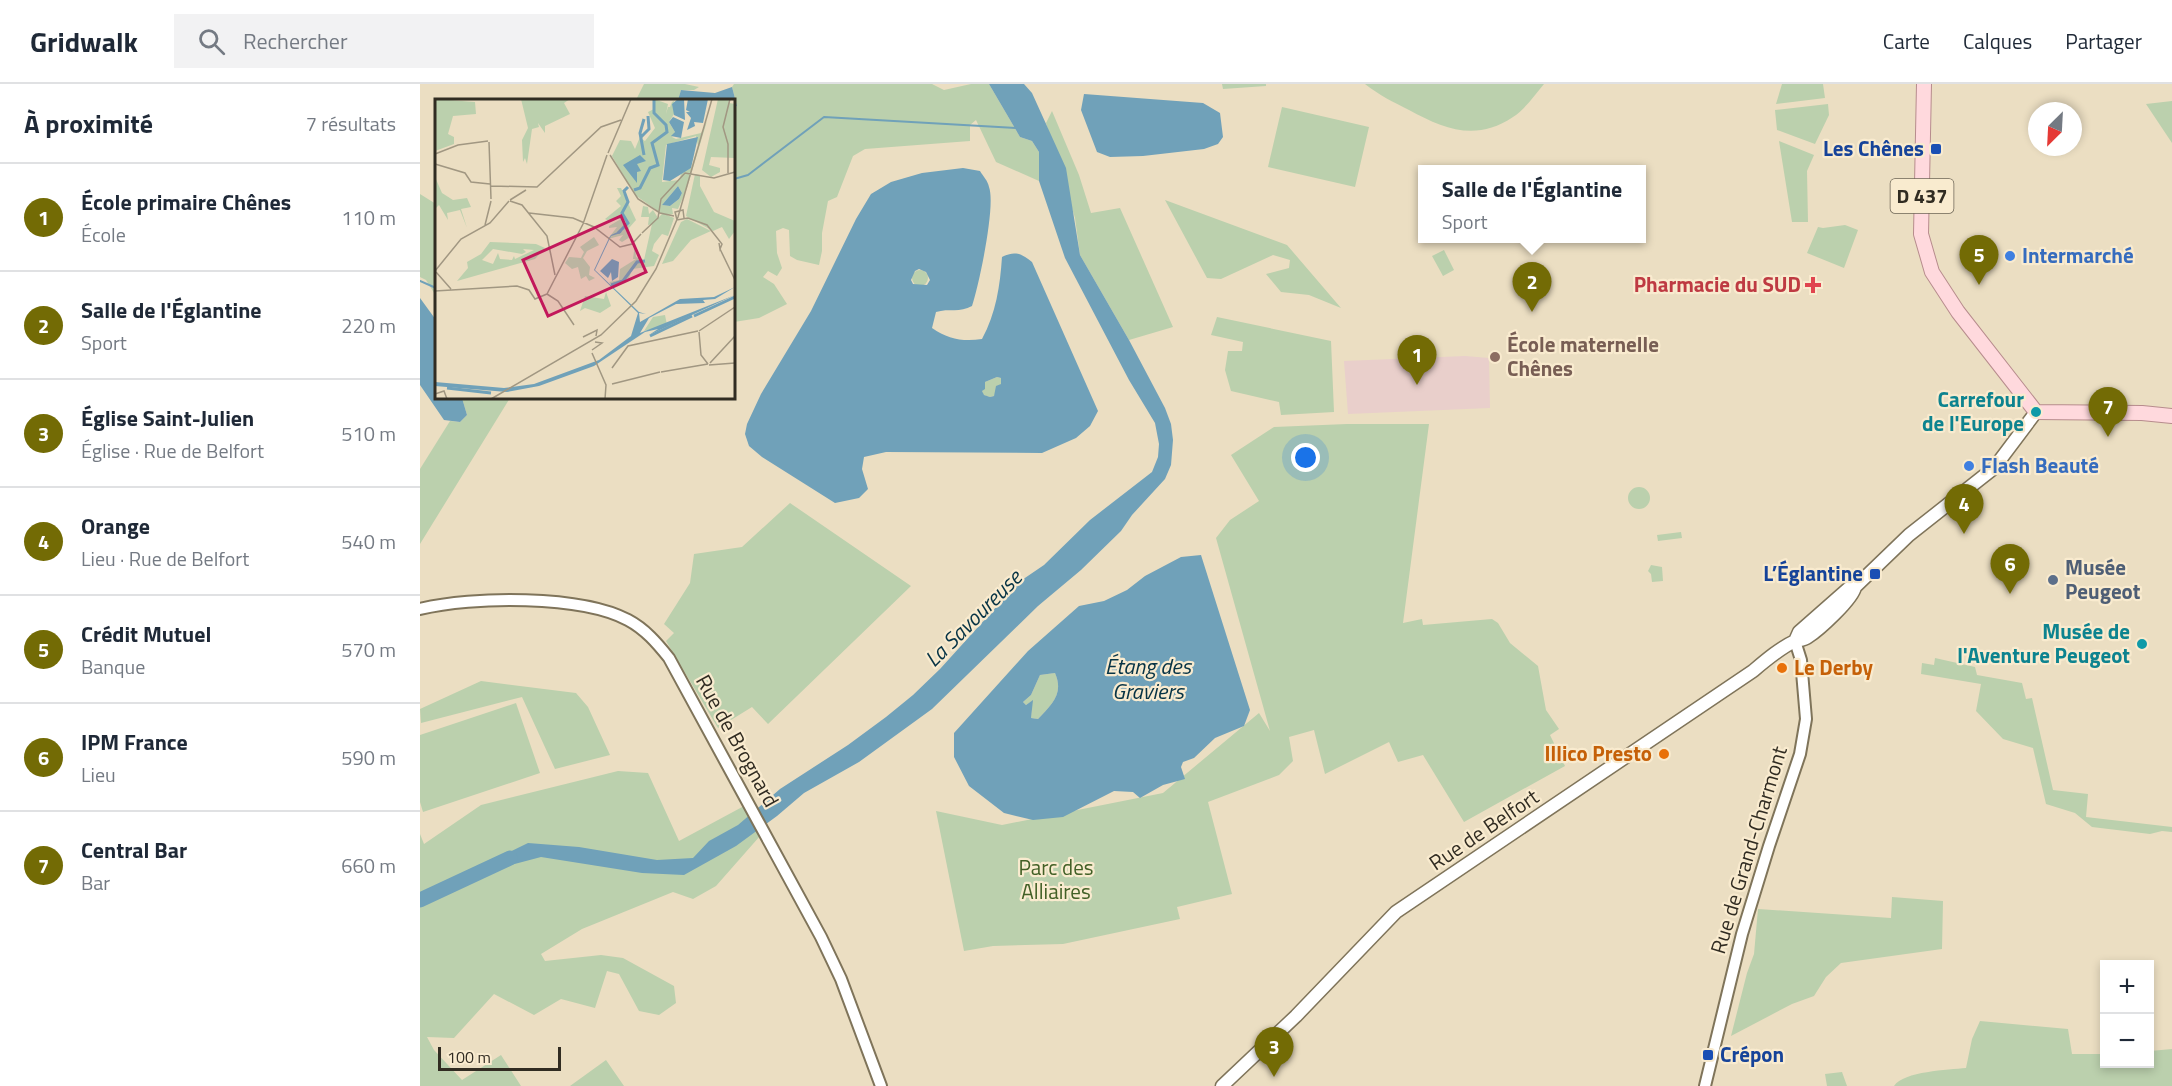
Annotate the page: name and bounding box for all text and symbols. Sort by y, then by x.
search box [174,14,594,68]
text: Gridwalk [30,20,138,63]
text: Rechercher [243,24,348,58]
icon: search [195,25,228,58]
text: Carte [1883,25,1930,57]
text: Calques [1963,25,2032,57]
text: Partager [2065,25,2142,57]
inset map [435,99,735,399]
north arrow [2028,102,2082,156]
text: À proximité [24,104,153,143]
text: 7 résultats [306,108,396,139]
place label: Les Chênes [1823,132,1924,164]
marker: Les Chênes [1929,142,1943,156]
popup [1418,165,1646,243]
text: Salle de l'Églantine [1442,172,1622,206]
road number: D 437 [1890,179,1954,213]
text: École primaire Chênes [81,185,291,219]
text: 1 [38,202,49,233]
text: 110 m [341,202,396,233]
text: Sport [1442,206,1488,237]
text: École [81,219,126,250]
pin: 5 [1960,236,1998,285]
place label: Intermarché [2022,239,2134,271]
marker: Intermarché [2003,249,2017,263]
pin: 2 [1512,262,1552,312]
place label: Pharmacie du SUD [1634,268,1801,300]
marker: Pharmacie du SUD [1806,278,1820,292]
text: Salle de l'Églantine [81,293,262,327]
text: 2 [38,310,49,341]
text: 220 m [341,310,396,341]
text: Sport [81,327,127,358]
place label: École maternelle Chênes [1507,328,1659,384]
pin: 1 [1398,336,1436,385]
marker: École maternelle Chênes [1488,350,1502,364]
place label: Carrefour de l'Europe [1922,383,2024,439]
pin: 7 [2088,388,2128,437]
text: Église Saint-Julien [81,401,254,435]
marker: Carrefour de l'Europe [2029,405,2043,419]
text: 3 [38,418,49,449]
text: 510 m [341,418,396,449]
text: Église · Rue de Belfort [81,435,264,466]
your location [1291,443,1320,472]
place label: Flash Beauté [1981,449,2099,481]
marker: Flash Beauté [1962,459,1976,473]
pin: 4 [1944,484,1984,534]
text: Orange [81,509,150,543]
text: 4 [38,526,49,557]
text: 540 m [341,526,396,557]
text: Lieu · Rue de Belfort [81,543,249,574]
pin: 6 [1990,544,2030,594]
place label: Musée Peugeot [2065,551,2141,607]
place label: L’Églantine [1763,557,1863,589]
water label: La Savoureuse [916,560,1031,675]
marker: L’Églantine [1868,567,1882,581]
marker: Musée Peugeot [2046,573,2060,587]
place label: Musée de l'Aventure Peugeot [1957,615,2130,671]
text: Crédit Mutuel [81,617,211,651]
text: 5 [38,634,49,665]
text: 570 m [341,634,396,665]
marker: Musée de l'Aventure Peugeot [2135,637,2149,651]
water label: Étang des Graviers [1105,649,1192,708]
text: Banque [81,651,145,682]
place label: Le Derby [1794,651,1873,683]
marker: Le Derby [1775,661,1789,675]
street label: Rue de Brognard [688,668,788,813]
text: IPM France [81,725,188,759]
place label: Illico Presto [1545,737,1652,769]
street label: Rue de Grand-Charmont [1701,741,1795,957]
text: 6 [38,742,49,773]
text: 590 m [341,742,396,773]
marker: Illico Presto [1657,747,1671,761]
text: Lieu [81,759,116,790]
street label: Rue de Belfort [1422,780,1545,878]
text: Central Bar [81,833,187,867]
text: 7 [38,850,49,881]
text: 660 m [341,850,396,881]
park label: Parc des Alliaires [1018,851,1094,907]
text: Bar [81,867,110,898]
map controls [2100,960,2154,1068]
button: + [2100,960,2154,1014]
button: − [2100,1014,2154,1068]
pin: 3 [1254,1028,1294,1077]
place label: Crépon [1720,1038,1784,1070]
scale bar [438,1044,561,1072]
text: 100 m [447,1045,491,1069]
marker: Crépon [1701,1048,1715,1062]

